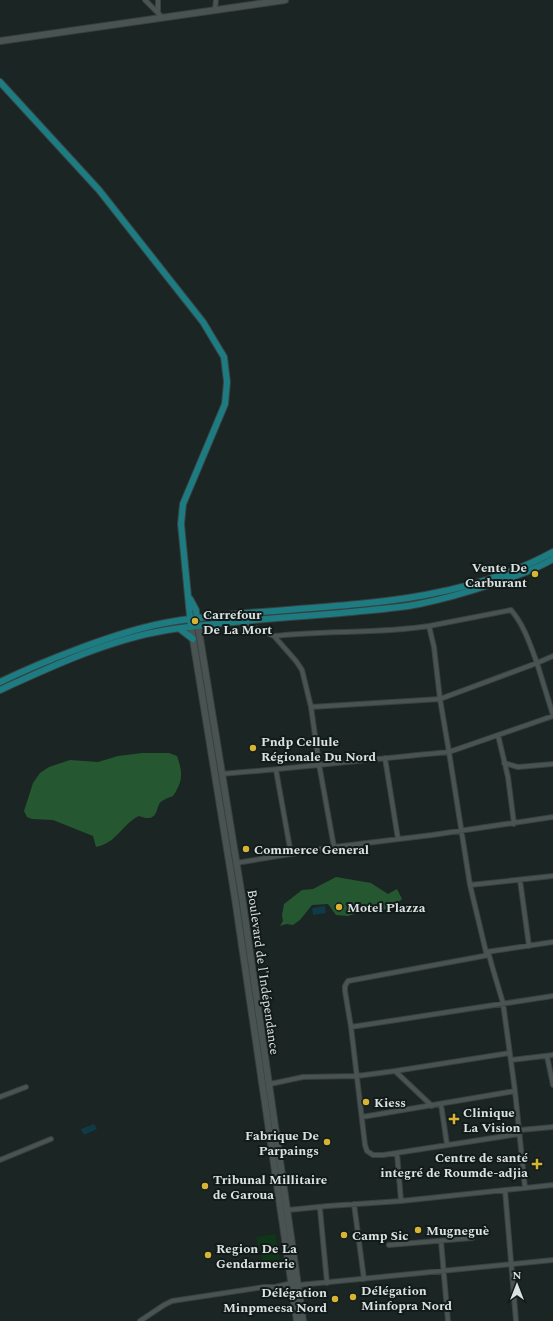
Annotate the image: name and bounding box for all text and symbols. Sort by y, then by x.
place label: Vente De Carburant [465,558,527,593]
marker: Vente De Carburant [530,569,540,579]
place label: Carrefour De La Mort [203,605,272,640]
marker: Carrefour De La Mort [190,616,200,626]
place label: Pndp Cellule Régionale Du Nord [261,732,376,767]
marker: Pndp Cellule Régionale Du Nord [248,743,258,753]
place label: Commerce General [254,840,369,860]
marker: Commerce General [241,844,251,854]
street label: Boulevard de l'Indépendance [242,888,284,1056]
place label: Motel Plazza [347,898,426,918]
marker: Motel Plazza [334,902,344,912]
place label: Kiess [374,1093,406,1113]
marker: Kiess [361,1097,371,1107]
place label: Clinique La Vision [463,1103,521,1138]
marker: Clinique La Vision [448,1113,460,1125]
place label: Fabrique De Parpaings [245,1126,319,1161]
marker: Fabrique De Parpaings [322,1137,332,1147]
place label: Centre de santé integré de Roumde-adjia [380,1148,528,1183]
marker: Centre de santé integré de Roumde-adjia [531,1158,543,1170]
place label: Tribunal Millitaire de Garoua [213,1170,327,1205]
marker: Tribunal Millitaire de Garoua [200,1181,210,1191]
place label: Mugneguè [426,1221,489,1241]
marker: Mugneguè [413,1225,423,1235]
place label: Camp Sic [352,1226,409,1246]
marker: Camp Sic [339,1230,349,1240]
place label: Region De La Gendarmerie [216,1239,297,1274]
marker: Region De La Gendarmerie [203,1250,213,1260]
north arrow [497,1265,537,1305]
text: N [513,1267,522,1284]
place label: Délégation Minfopra Nord [361,1281,452,1316]
place label: Délégation Minpmeesa Nord [223,1283,327,1318]
marker: Délégation Minfopra Nord [348,1292,358,1302]
marker: Délégation Minpmeesa Nord [330,1294,340,1304]

